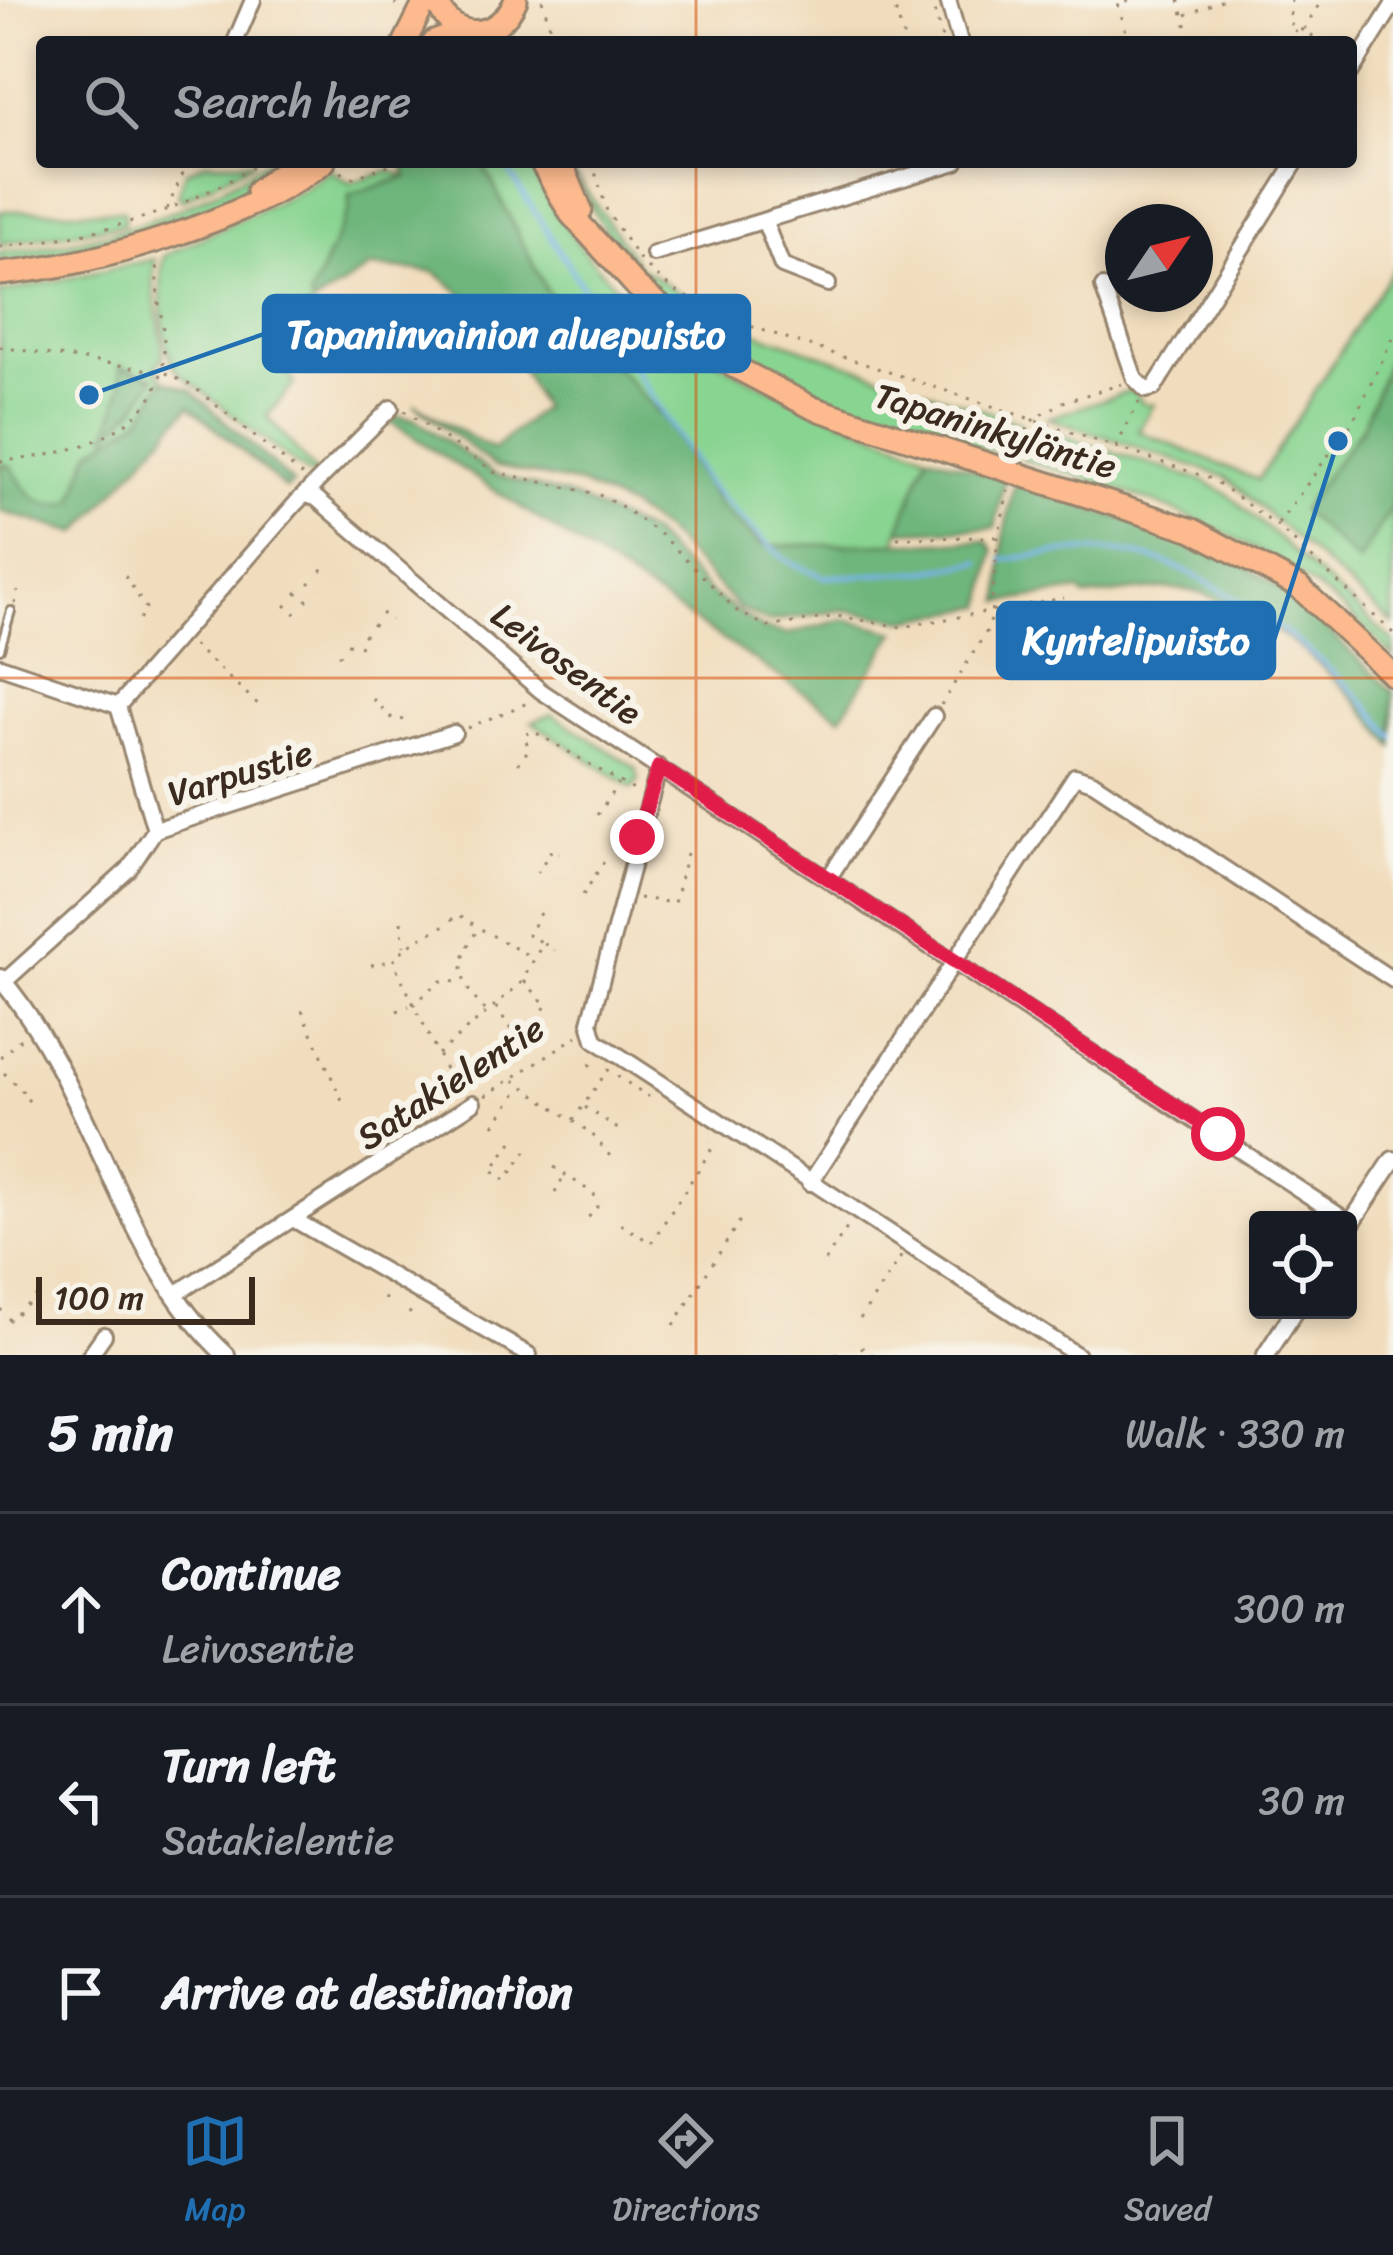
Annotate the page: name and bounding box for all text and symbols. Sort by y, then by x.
search box [36,36,1357,168]
text: Search here [174,62,411,142]
icon: search [78,69,144,135]
north arrow [1105,204,1213,312]
callout: Tapaninvainion aluepuisto [264,296,749,371]
text: Tapaninvainion aluepuisto [286,300,726,369]
street label: Tapaninkyläntie [867,364,1125,498]
street label: Leivosentie [476,585,656,743]
callout: Kyntelipuisto [998,603,1274,678]
text: Kyntelipuisto [1021,606,1250,675]
street label: Varpustie [160,721,321,825]
route end [610,810,664,864]
street label: Satakielentie [343,998,558,1168]
route start [1191,1107,1245,1161]
map controls [1249,1211,1357,1319]
button: locate [1249,1211,1357,1319]
text: 100 m [54,1269,144,1327]
scale bar [36,1271,255,1324]
text: 5 min [48,1388,173,1478]
text: Walk · 330 m [1125,1399,1345,1468]
text: Continue [162,1534,341,1614]
text: 300 m [1234,1574,1345,1643]
icon: ahead [48,1576,114,1642]
text: Leivosentie [162,1614,354,1683]
text: Turn left [162,1726,335,1806]
text: 30 m [1259,1766,1345,1835]
icon: left [48,1768,114,1834]
text: Satakielentie [162,1806,394,1875]
text: Arrive at destination [162,1953,572,2033]
icon: arrive [48,1960,114,2026]
tab: Map [182,2108,248,2238]
tab: Directions [612,2108,760,2238]
tab: Saved [1124,2108,1211,2238]

